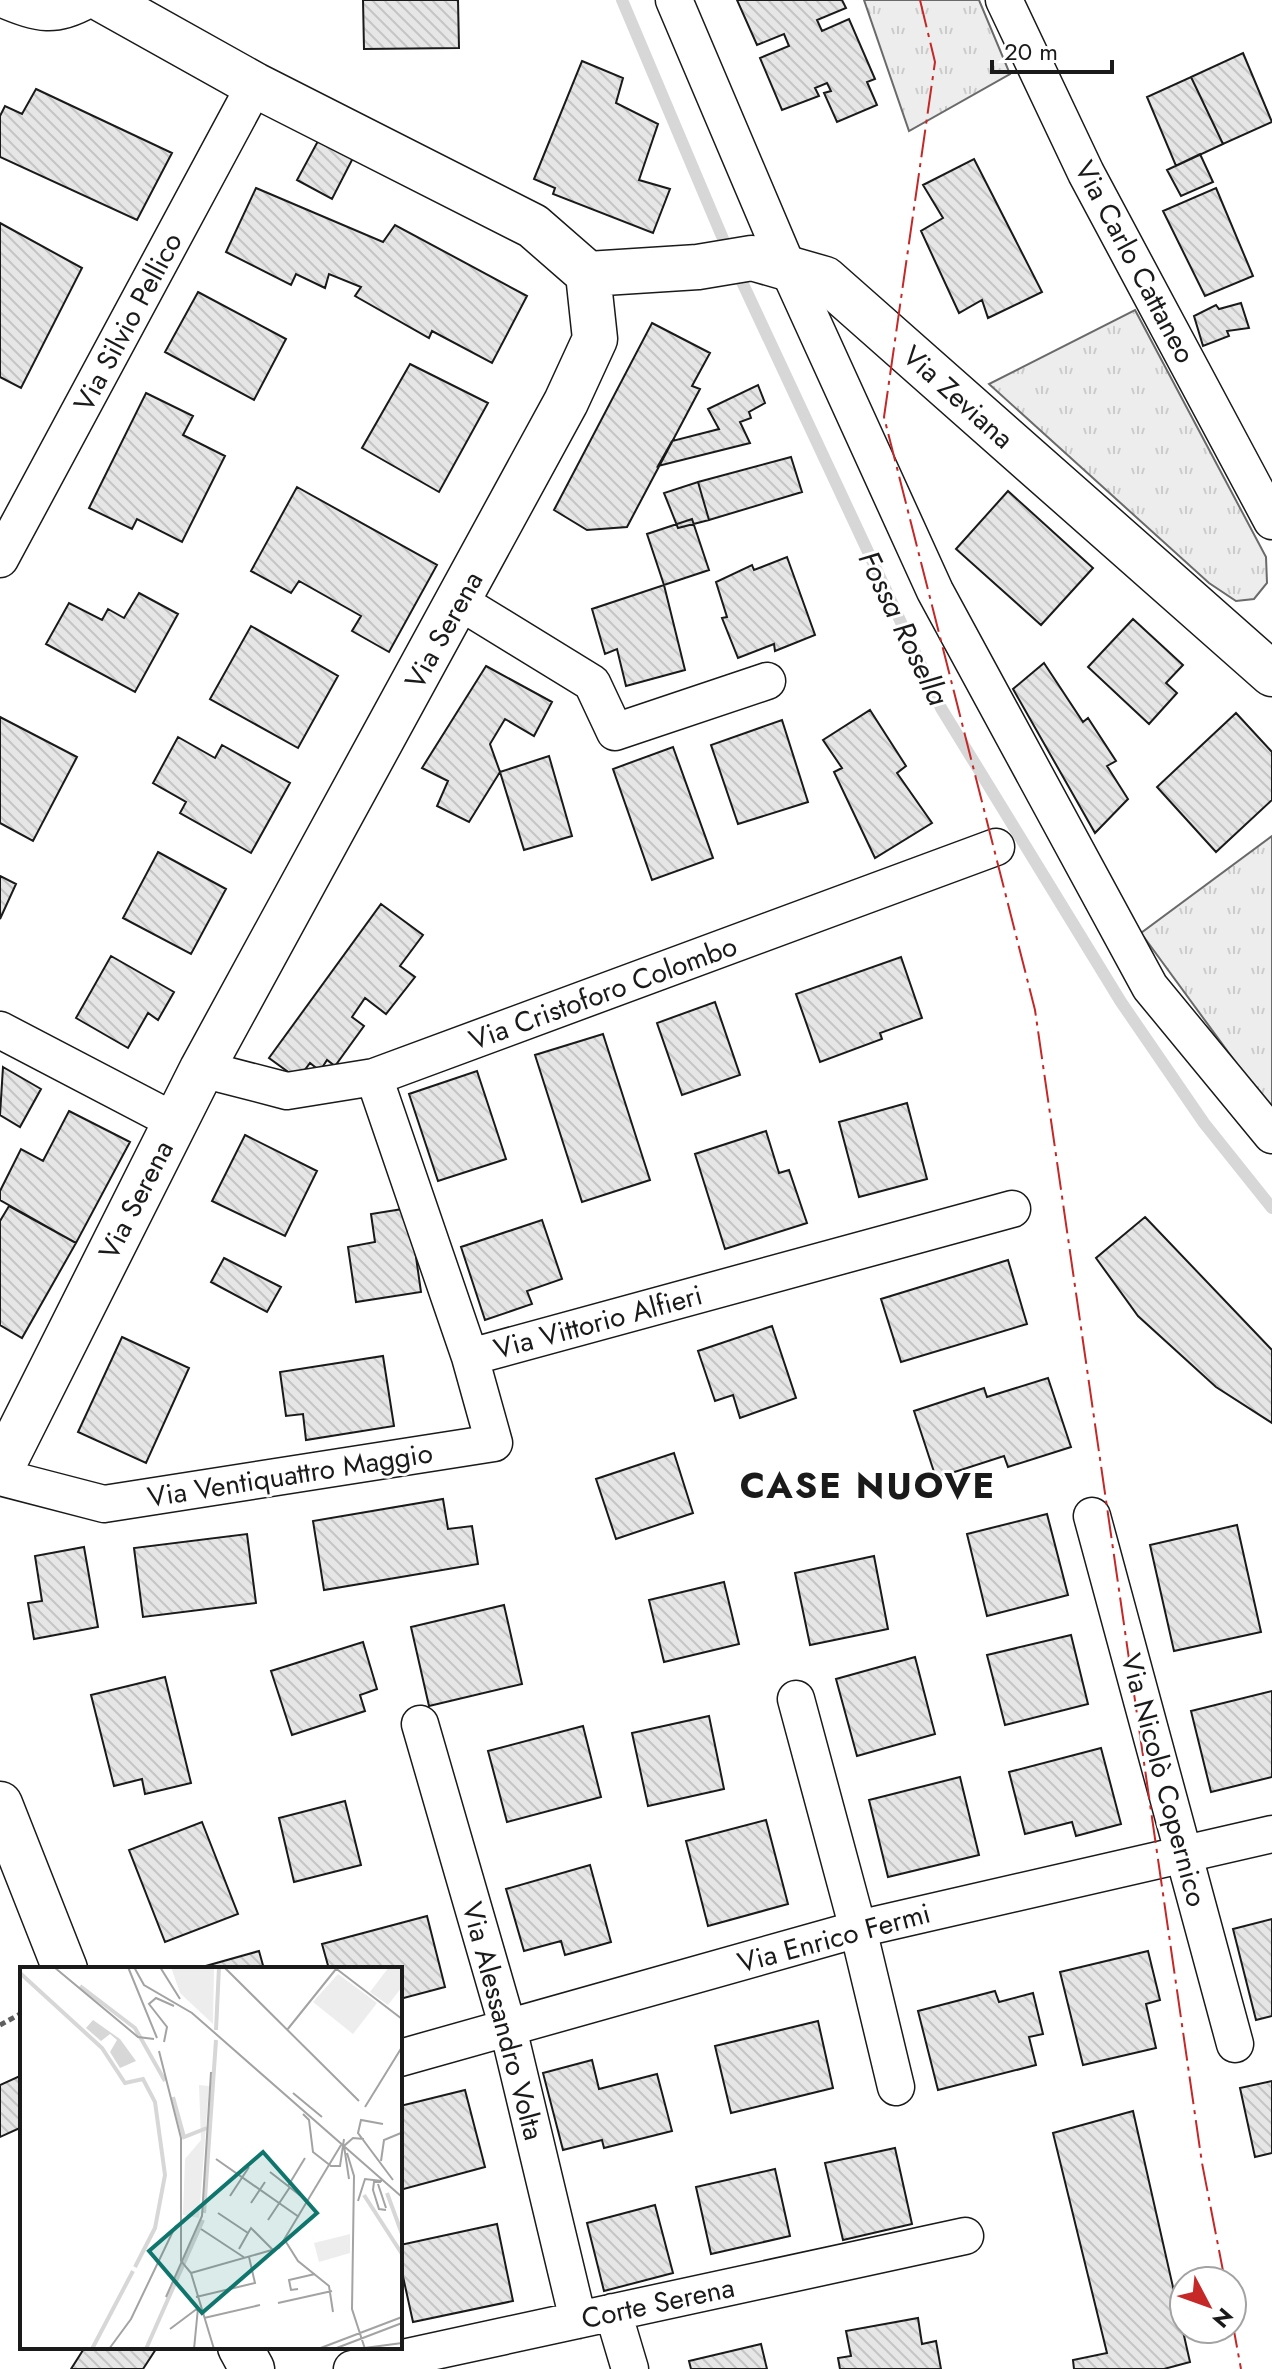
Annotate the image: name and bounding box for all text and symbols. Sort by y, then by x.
scale bar [992,24,1112,74]
text: 20 m [1004,34,1058,69]
street label: Via Carlo Cattaneo [1064,153,1206,371]
street label: Via Silvio Pellico [63,225,193,419]
street label: Via Zeviana [893,336,1023,458]
water label: Fossa Rosella [848,543,960,713]
street label: Via Serena [395,564,493,696]
street label: Via Cristoforo Colombo [463,925,743,1061]
street label: Via Serena [88,1133,184,1267]
street label: Via Vittorio Alfieri [489,1274,707,1370]
street label: Via Ventiquattro Maggio [145,1432,435,1518]
district label: CASE NUOVE [740,1459,996,1511]
street label: Via Nicolò Copernico [1110,1649,1218,1911]
street label: Via Enrico Fermi [733,1893,935,1983]
street label: Via Alessandro Volta [452,1898,554,2144]
inset map [20,1967,402,2349]
north arrow [1168,2265,1248,2345]
street label: Corte Serena [578,2267,738,2339]
text: N [1205,2301,1241,2335]

